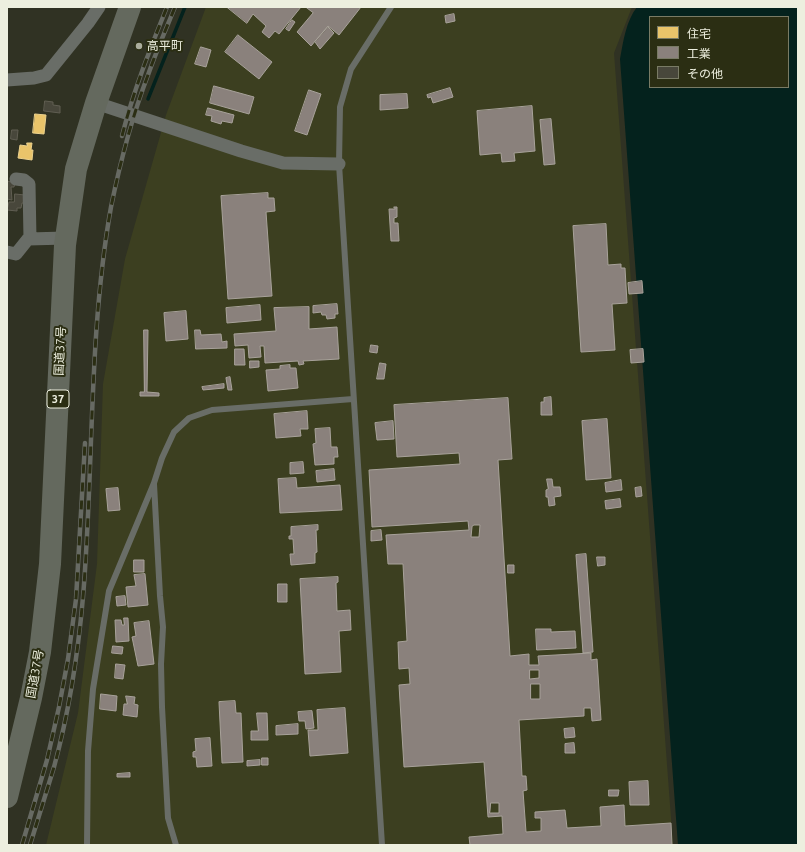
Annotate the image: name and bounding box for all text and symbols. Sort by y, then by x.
legend [649,16,789,88]
text: 住宅 [687,27,711,40]
place label: 高平町 [147,39,183,53]
marker: 高平町 [134,41,144,51]
text: 工業 [687,47,711,60]
text: その他 [687,67,723,80]
street label: 国道37号 [52,326,68,376]
road number: 37 [47,390,69,408]
street label: 国道37号 [24,648,46,700]

